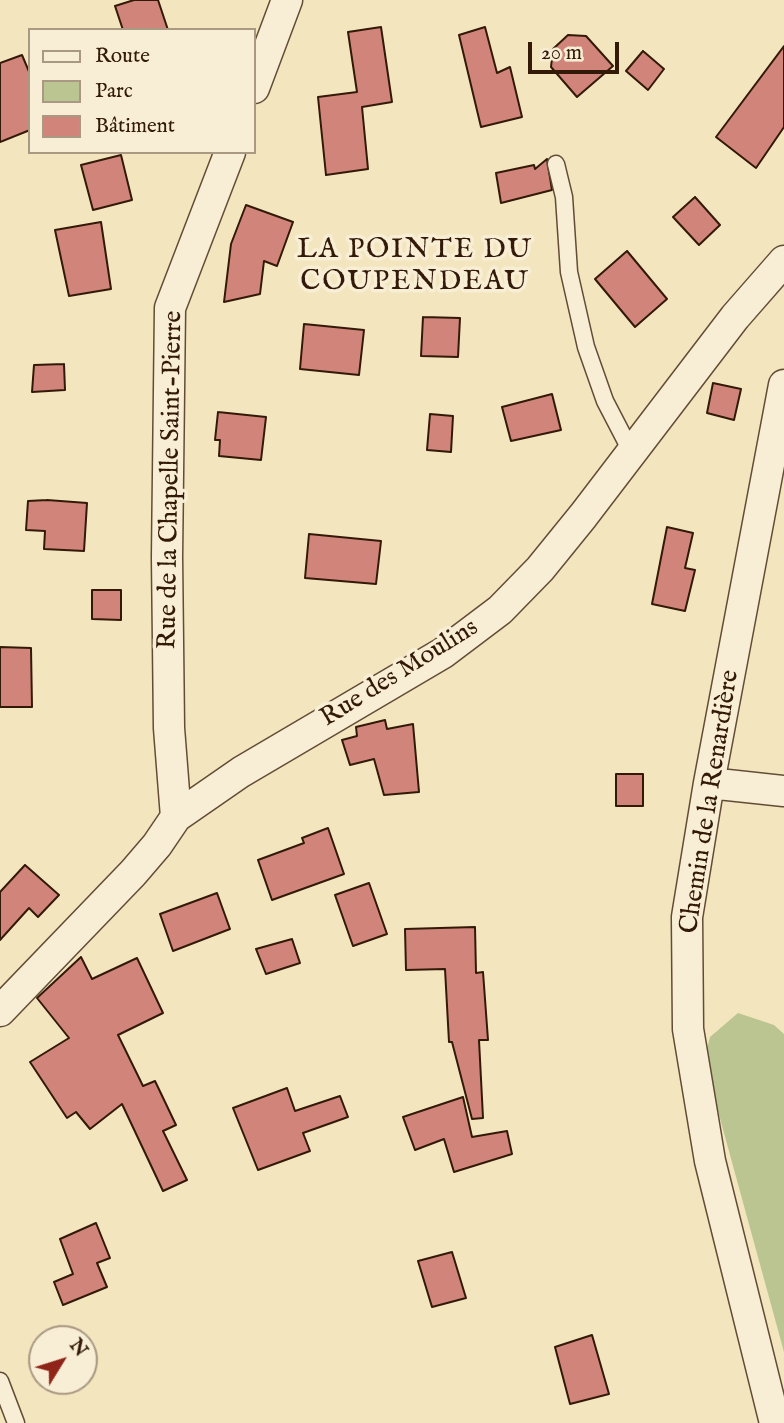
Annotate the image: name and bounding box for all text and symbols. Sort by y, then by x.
legend [28,28,256,154]
scale bar [532,28,623,72]
text: 20 m [541,40,582,67]
text: Route [95,43,150,70]
text: Parc [95,78,133,105]
text: Bâtiment [95,113,175,140]
district label: LA POINTE DU COUPENDEAU [298,234,532,300]
street label: Rue de la Chapelle Saint-Pierre [153,310,191,650]
street label: Rue des Moulins [315,613,485,735]
street label: Chemin de la Renardière [675,668,747,936]
north arrow [28,1325,98,1395]
text: N [63,1334,92,1362]

